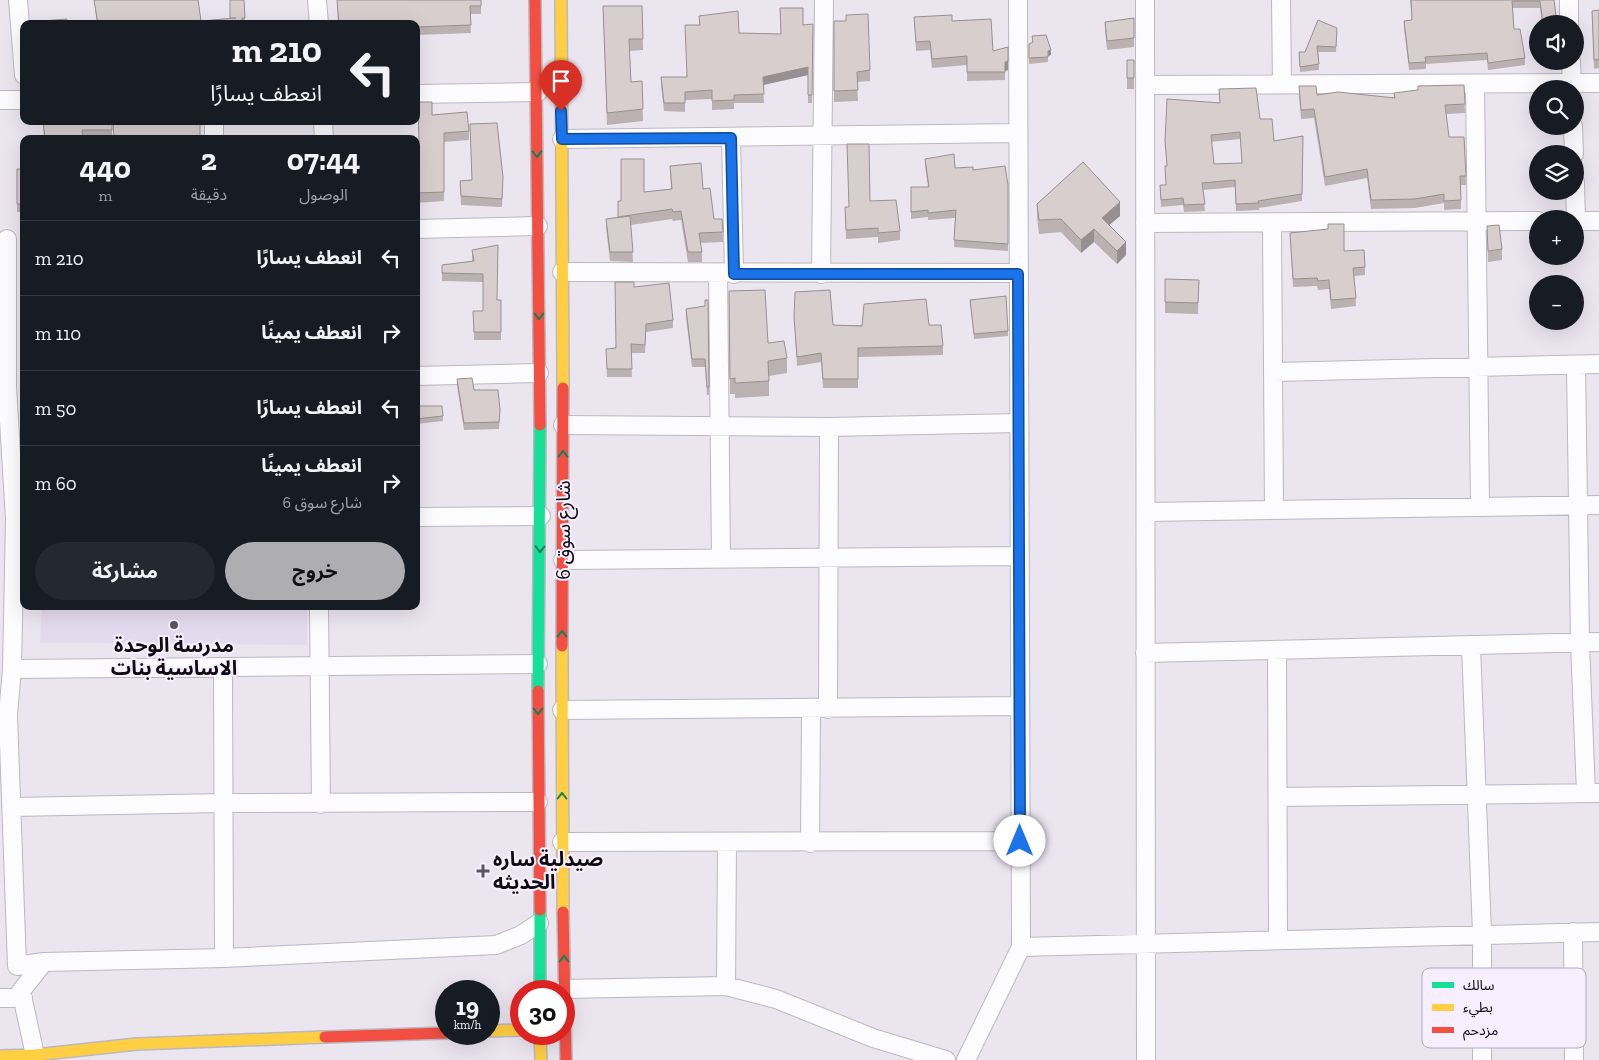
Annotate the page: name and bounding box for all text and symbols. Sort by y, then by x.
map controls [1529,15,1584,330]
button: sound [1529,15,1584,70]
text: 210 m [232,29,322,71]
icon: left [340,40,405,105]
pin [540,60,582,111]
icon: arrive [547,67,575,95]
text: انعطف يسارًا [210,80,322,107]
button: search [1529,80,1584,135]
text: 2 [201,142,217,178]
text: 07:44 [287,142,360,178]
button: layers [1529,145,1584,200]
text: 440 [80,150,131,186]
one-way arrow [532,150,542,158]
text: دقيقة [191,185,227,204]
text: الوصول [299,185,348,204]
text: m [98,186,112,205]
button: + [1529,210,1584,265]
icon: left [377,244,405,272]
text: انعطف يسارًا [256,246,362,269]
text: 210 m [35,247,84,270]
button: − [1529,275,1584,330]
one-way arrow [534,312,544,320]
icon: right [377,319,405,347]
text: انعطف يمينًا [261,321,362,344]
text: 110 m [35,322,81,345]
icon: left [377,394,405,422]
text: انعطف يسارًا [256,396,362,419]
text: 50 m [35,397,76,420]
one-way arrow [558,450,568,458]
text: انعطف يمينًا [261,454,362,477]
icon: right [377,469,405,497]
text: 60 m [35,472,77,495]
street label: شارع سوق 6 [551,480,578,580]
text: شارع سوق 6 [283,493,362,512]
button: مشاركة [35,542,215,600]
button: خروج [225,542,405,600]
one-way arrow [535,545,545,553]
marker: مدرسة الوحدة الاساسية بنات [168,619,180,631]
one-way arrow [557,630,568,638]
place label: مدرسة الوحدة الاساسية بنات [111,633,237,680]
one-way arrow [533,708,543,715]
one-way arrow [557,792,567,800]
position arrow [993,814,1045,866]
place label: صيدلية ساره الحديثه [493,847,603,894]
marker: صيدلية ساره الحديثه [477,865,489,877]
one-way arrow [559,955,569,962]
legend [1422,968,1586,1048]
text: سالك [1463,977,1495,994]
speed limit sign: 30 [510,980,575,1045]
text: 19 [456,991,479,1021]
text: بطيء [1463,999,1493,1018]
text: km/h [454,1018,481,1032]
text: مزدحم [1463,1022,1498,1041]

